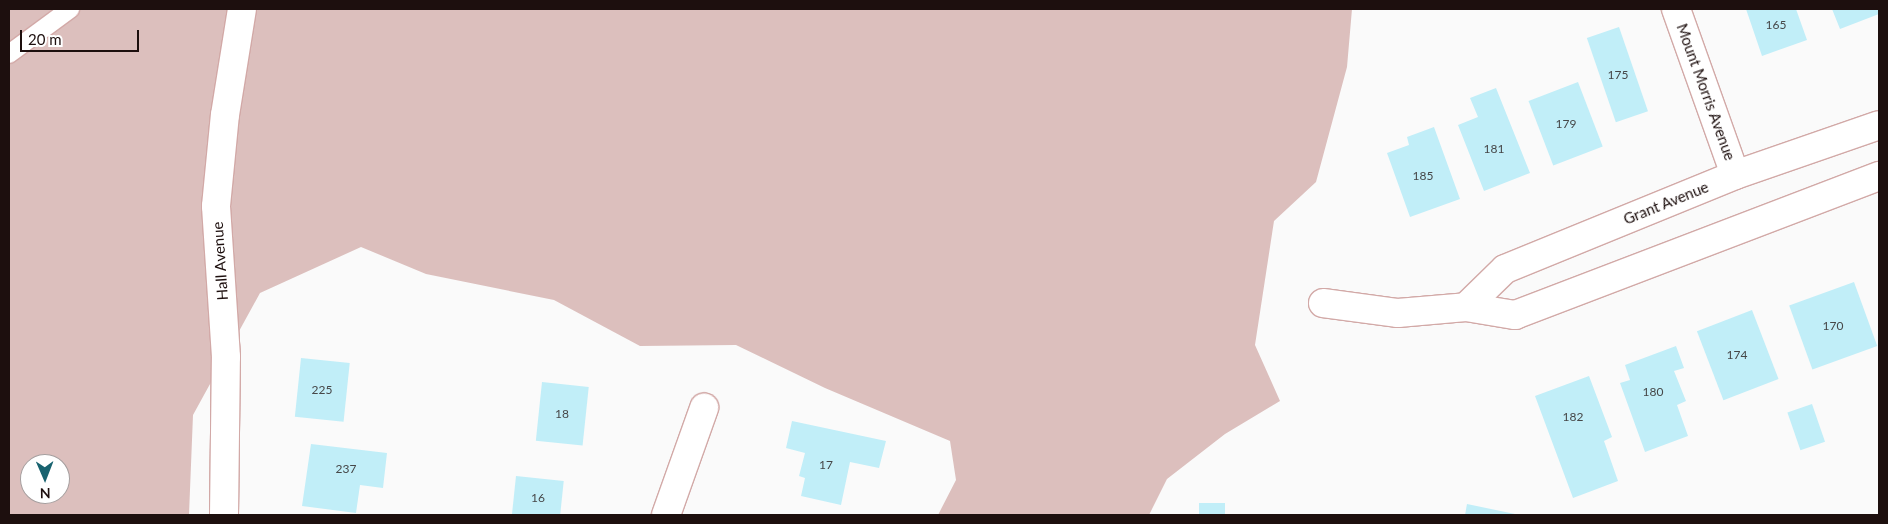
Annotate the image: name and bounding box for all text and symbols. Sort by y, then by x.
house number: 165 [1766,18,1786,32]
scale bar [22,20,141,52]
street label: Mount Morris Avenue [1673,21,1739,163]
text: 20 m [28,30,62,48]
house number: 175 [1608,68,1628,82]
house number: 179 [1556,117,1576,131]
house number: 181 [1484,142,1504,156]
house number: 185 [1413,169,1433,183]
street label: Grant Avenue [1621,178,1711,228]
street label: Hall Avenue [208,221,232,301]
house number: 170 [1823,319,1843,333]
house number: 174 [1727,348,1747,362]
house number: 225 [312,383,332,397]
house number: 180 [1643,385,1663,399]
house number: 18 [555,407,569,421]
house number: 182 [1563,410,1583,424]
north arrow [20,454,70,504]
house number: 17 [819,458,833,472]
house number: 237 [336,462,356,476]
text: N [40,485,51,502]
house number: 16 [531,491,545,505]

